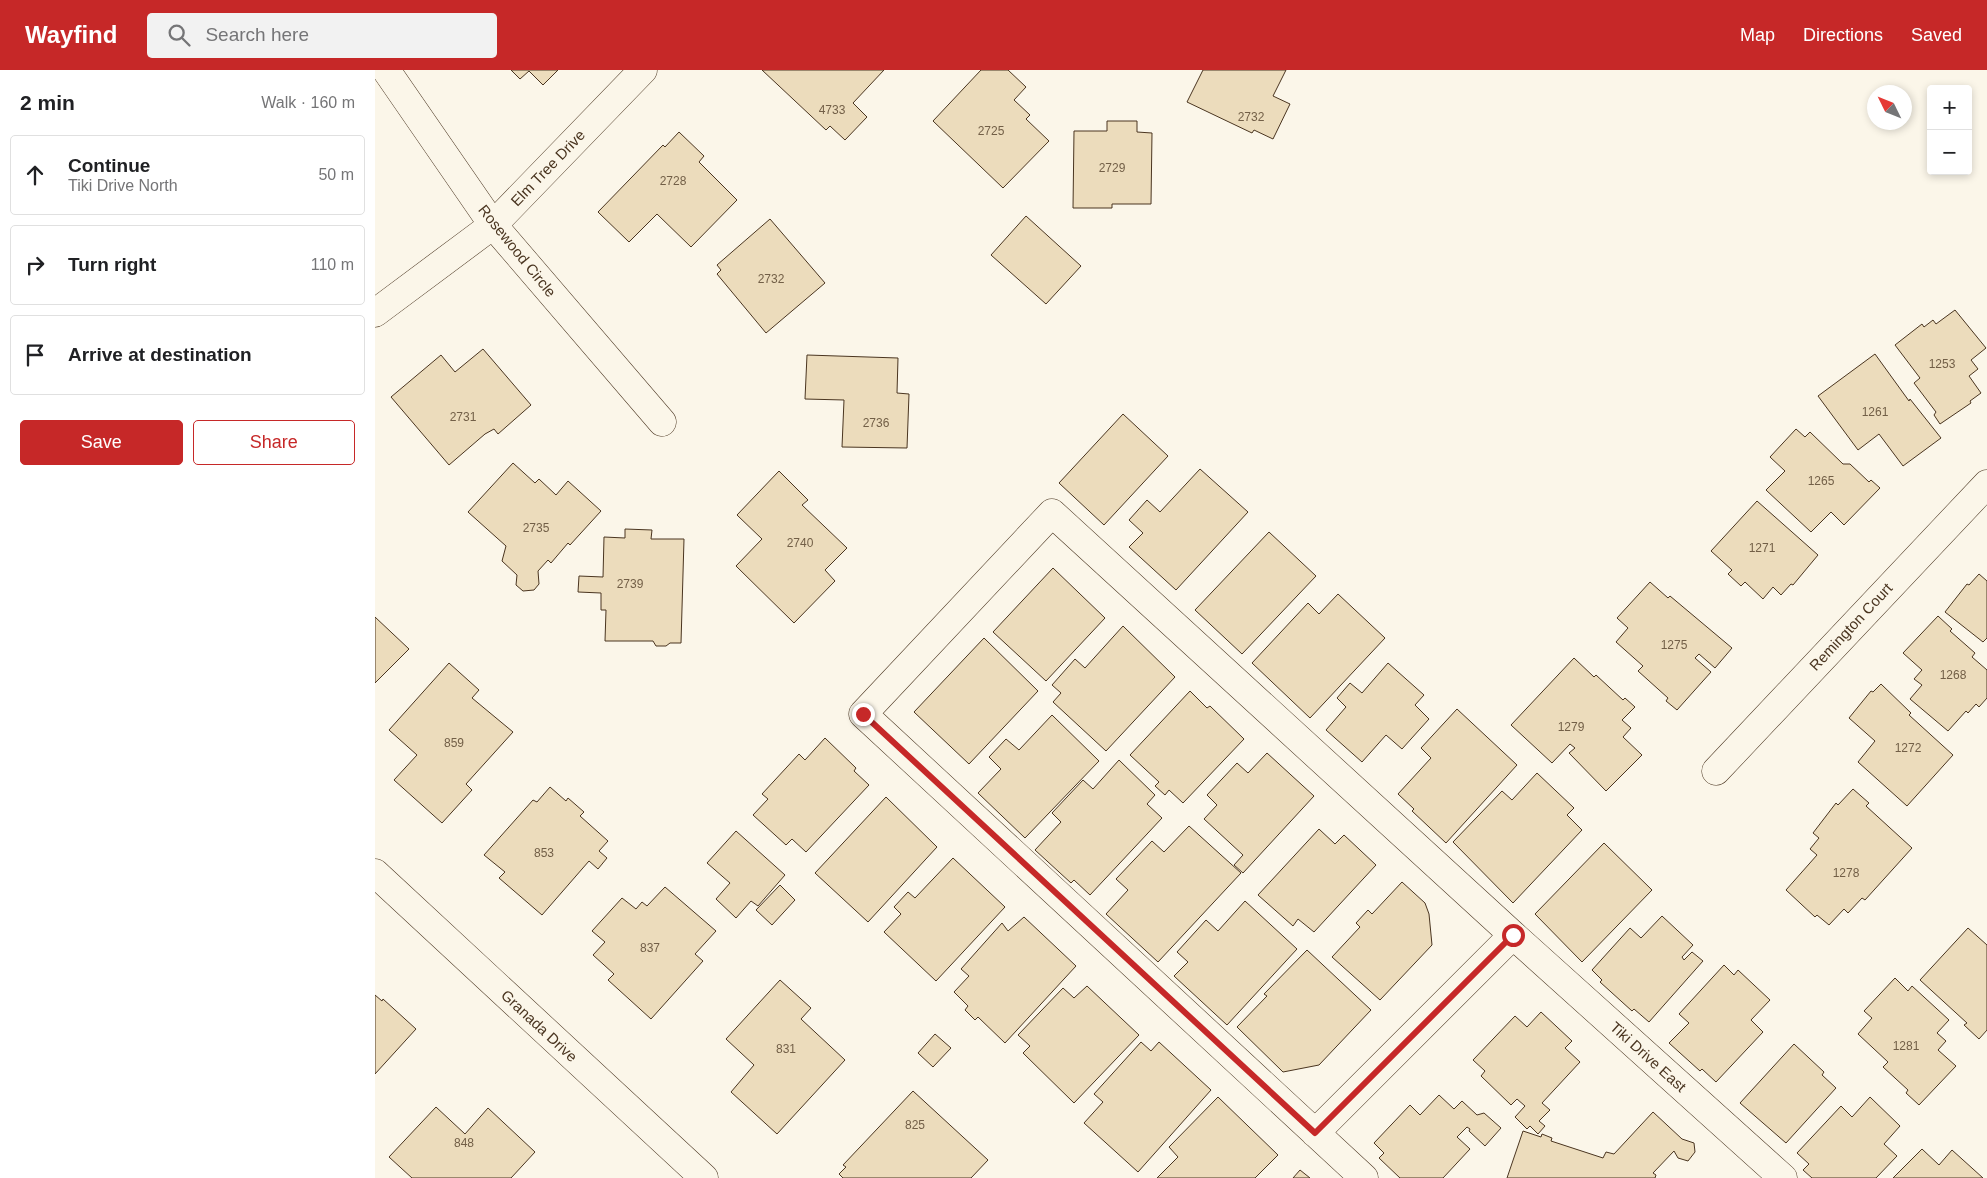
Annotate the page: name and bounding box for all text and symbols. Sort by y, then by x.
search box [147,13,497,58]
text: Wayfind [25,21,117,48]
icon: search [165,21,193,49]
text: Search here [205,24,309,45]
text: Map [1740,25,1775,45]
text: Directions [1803,25,1883,45]
text: Saved [1911,25,1962,45]
north arrow [1867,85,1912,130]
map controls [1927,85,1972,175]
button: + [1927,85,1972,130]
text: 2 min [20,91,75,114]
text: Walk · 160 m [261,94,355,111]
house number: 4733 [819,103,846,117]
house number: 2732 [1238,110,1265,124]
house number: 2725 [978,124,1005,138]
street label: Elm Tree Drive [507,126,588,209]
button: − [1927,130,1972,175]
text: Continue [68,155,150,176]
icon: ahead [21,161,49,189]
house number: 2729 [1099,161,1126,175]
text: 50 m [318,166,354,183]
house number: 2728 [660,174,687,188]
text: Tiki Drive North [68,177,178,194]
street label: Rosewood Circle [475,201,560,300]
icon: right [21,251,49,279]
text: Turn right [68,254,156,275]
text: 110 m [311,256,354,273]
house number: 2732 [758,272,785,286]
icon: arrive [21,341,49,369]
text: Arrive at destination [68,344,252,365]
house number: 1253 [1929,357,1956,371]
house number: 1261 [1862,405,1889,419]
house number: 2731 [450,410,477,424]
house number: 2736 [863,416,890,430]
button: Save [20,420,183,465]
button: Share [193,420,355,465]
house number: 1265 [1808,474,1835,488]
house number: 2735 [523,521,550,535]
house number: 2740 [787,536,814,550]
house number: 1271 [1749,541,1776,555]
house number: 2739 [617,577,644,591]
street label: Remington Court [1806,579,1896,674]
house number: 1275 [1661,638,1688,652]
house number: 1268 [1940,668,1967,682]
route end [852,703,875,726]
house number: 1279 [1558,720,1585,734]
house number: 859 [444,736,464,750]
house number: 1272 [1895,741,1922,755]
house number: 853 [534,846,554,860]
house number: 1278 [1833,866,1860,880]
route start [1502,924,1525,947]
house number: 837 [640,941,660,955]
street label: Granada Drive [498,986,581,1065]
street label: Tiki Drive East [1607,1018,1690,1096]
house number: 1281 [1893,1039,1920,1053]
house number: 831 [776,1042,796,1056]
house number: 825 [905,1118,925,1132]
house number: 848 [454,1136,474,1150]

